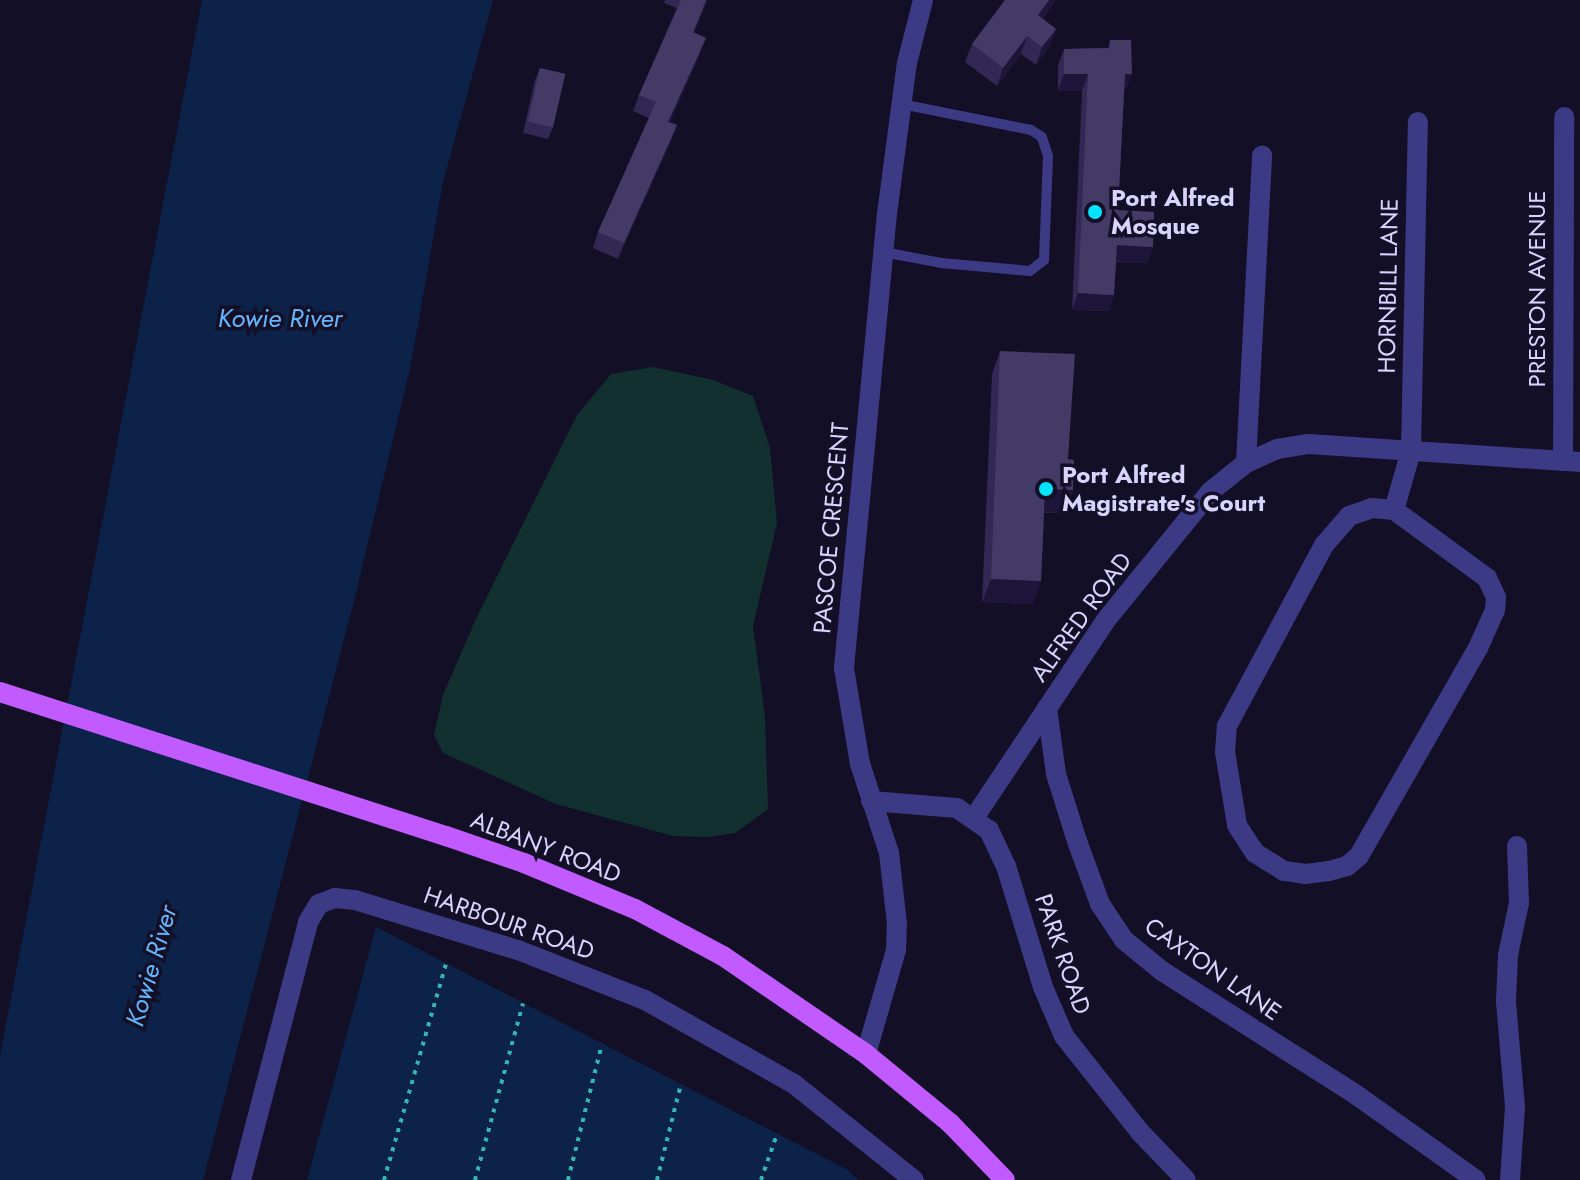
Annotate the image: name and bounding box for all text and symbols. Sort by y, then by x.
place label: Port Alfred Mosque [1111,184,1235,240]
street label: PRESTON AVENUE [1523,191,1551,387]
street label: HORNBILL LANE [1372,198,1404,374]
marker: Port Alfred Mosque [1086,203,1104,221]
water label: Kowie River [218,303,342,335]
street label: PASCOE CRESCENT [807,421,855,635]
place label: Port Alfred Magistrate's Court [1062,461,1265,517]
marker: Port Alfred Magistrate's Court [1037,480,1055,498]
street label: ALFRED ROAD [1024,547,1138,687]
street label: ALBANY ROAD [467,805,625,889]
street label: HARBOUR ROAD [420,880,598,966]
street label: PARK ROAD [1029,890,1097,1018]
water label: Kowie River [120,902,184,1030]
street label: CAXTON LANE [1139,911,1287,1027]

